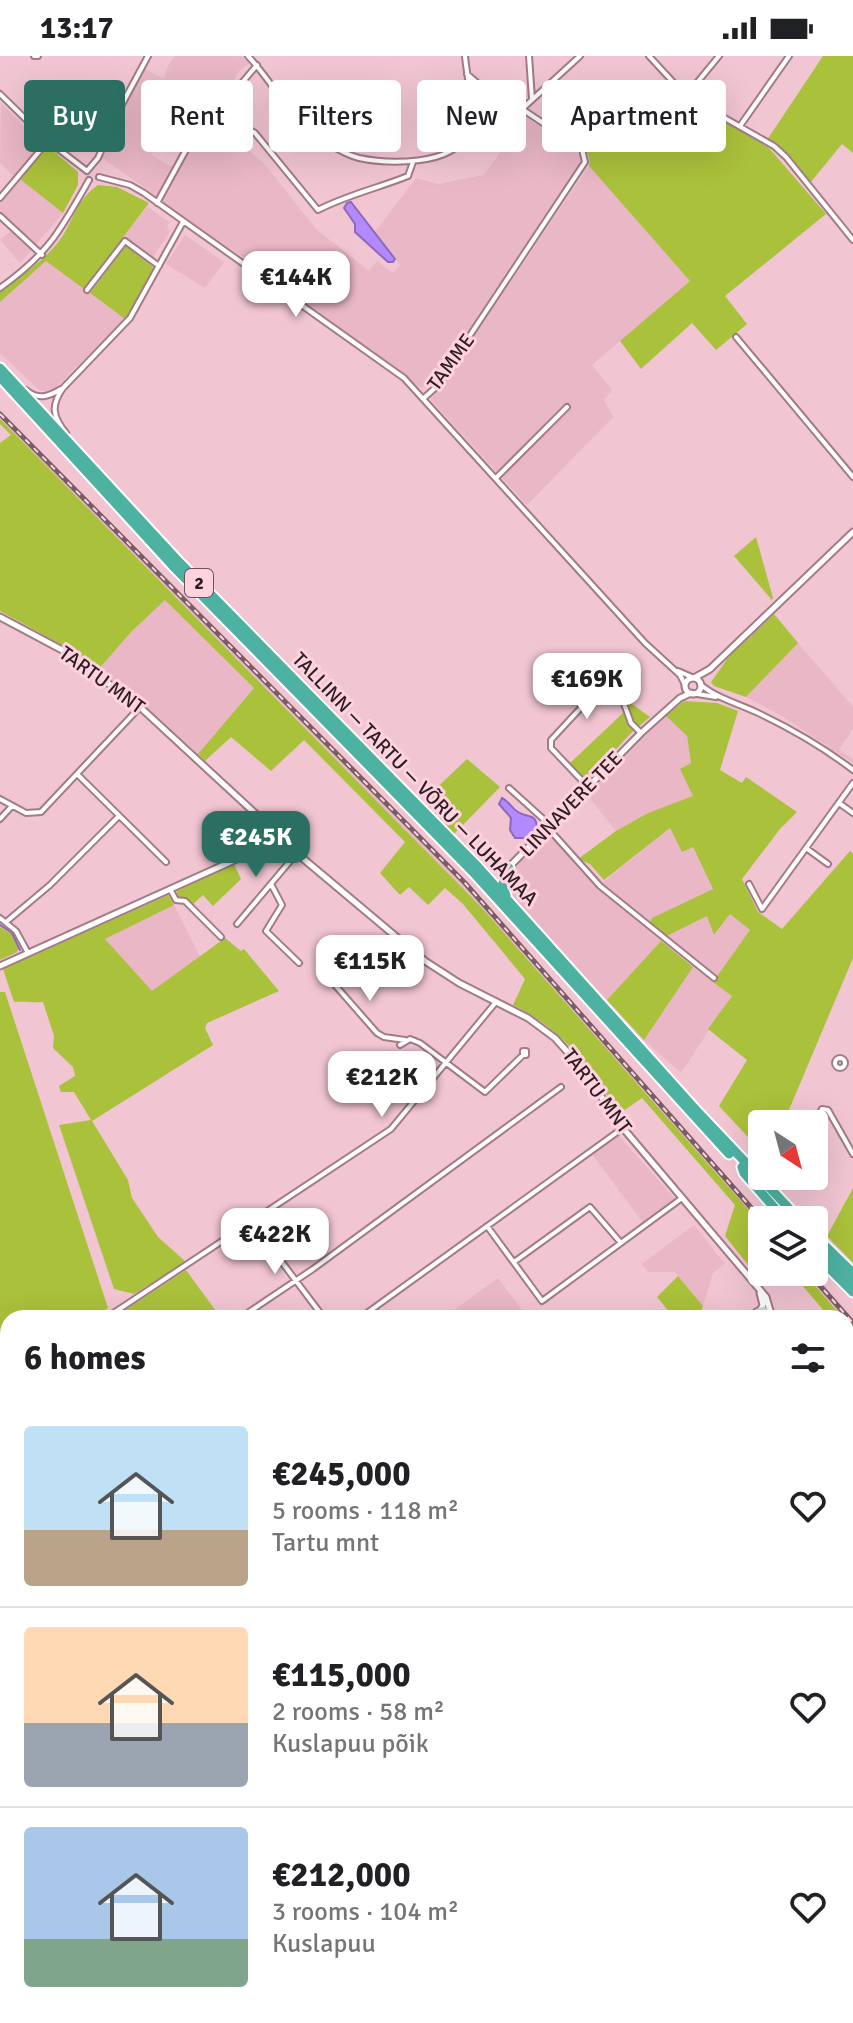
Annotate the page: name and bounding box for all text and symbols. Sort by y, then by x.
text: 13:17 [40,10,114,47]
chip: Buy [24,80,125,152]
chip: Rent [141,80,253,152]
chip: Filters [269,80,401,152]
chip: New [417,80,526,152]
chip: Apartment [542,80,726,152]
pin: €144K [240,251,352,319]
text: €144K [260,261,332,293]
street label: TAMME [422,329,480,395]
road number: 2 [185,569,213,597]
street label: TARTU MNT [54,641,150,720]
street label: TALLINN — TARTU — VÕRU — LUHAMAA [287,647,543,911]
pin: €169K [531,653,643,721]
text: €169K [551,663,623,695]
street label: LINNAVERE TEE [514,746,628,862]
pin: €245K [200,811,312,879]
text: €245K [220,821,292,853]
pin: €115K [314,935,426,1003]
text: €115K [334,945,406,977]
street label: TARTU MNT [557,1044,637,1138]
pin: €212K [326,1051,438,1119]
text: €212K [346,1061,418,1093]
north arrow [748,1110,828,1190]
map controls [748,1110,828,1286]
button: layers [748,1206,828,1286]
pin: €422K [219,1208,331,1276]
text: €422K [239,1218,311,1250]
icon: filters [786,1336,830,1380]
text: 6 homes [24,1337,145,1379]
text: €245,000 [272,1453,411,1495]
icon: home [88,1458,184,1554]
icon: heart [786,1484,830,1528]
text: 5 rooms · 118 m² [272,1495,459,1527]
text: Tartu mnt [272,1527,379,1559]
text: €115,000 [272,1654,411,1696]
icon: home [88,1659,184,1755]
icon: heart [786,1685,830,1729]
text: 2 rooms · 58 m² [272,1696,445,1728]
text: Kuslapuu põik [272,1728,429,1760]
text: €212,000 [272,1854,411,1896]
icon: home [88,1859,184,1955]
icon: heart [786,1885,830,1929]
text: 3 rooms · 104 m² [272,1896,459,1928]
text: Kuslapuu [272,1928,376,1960]

